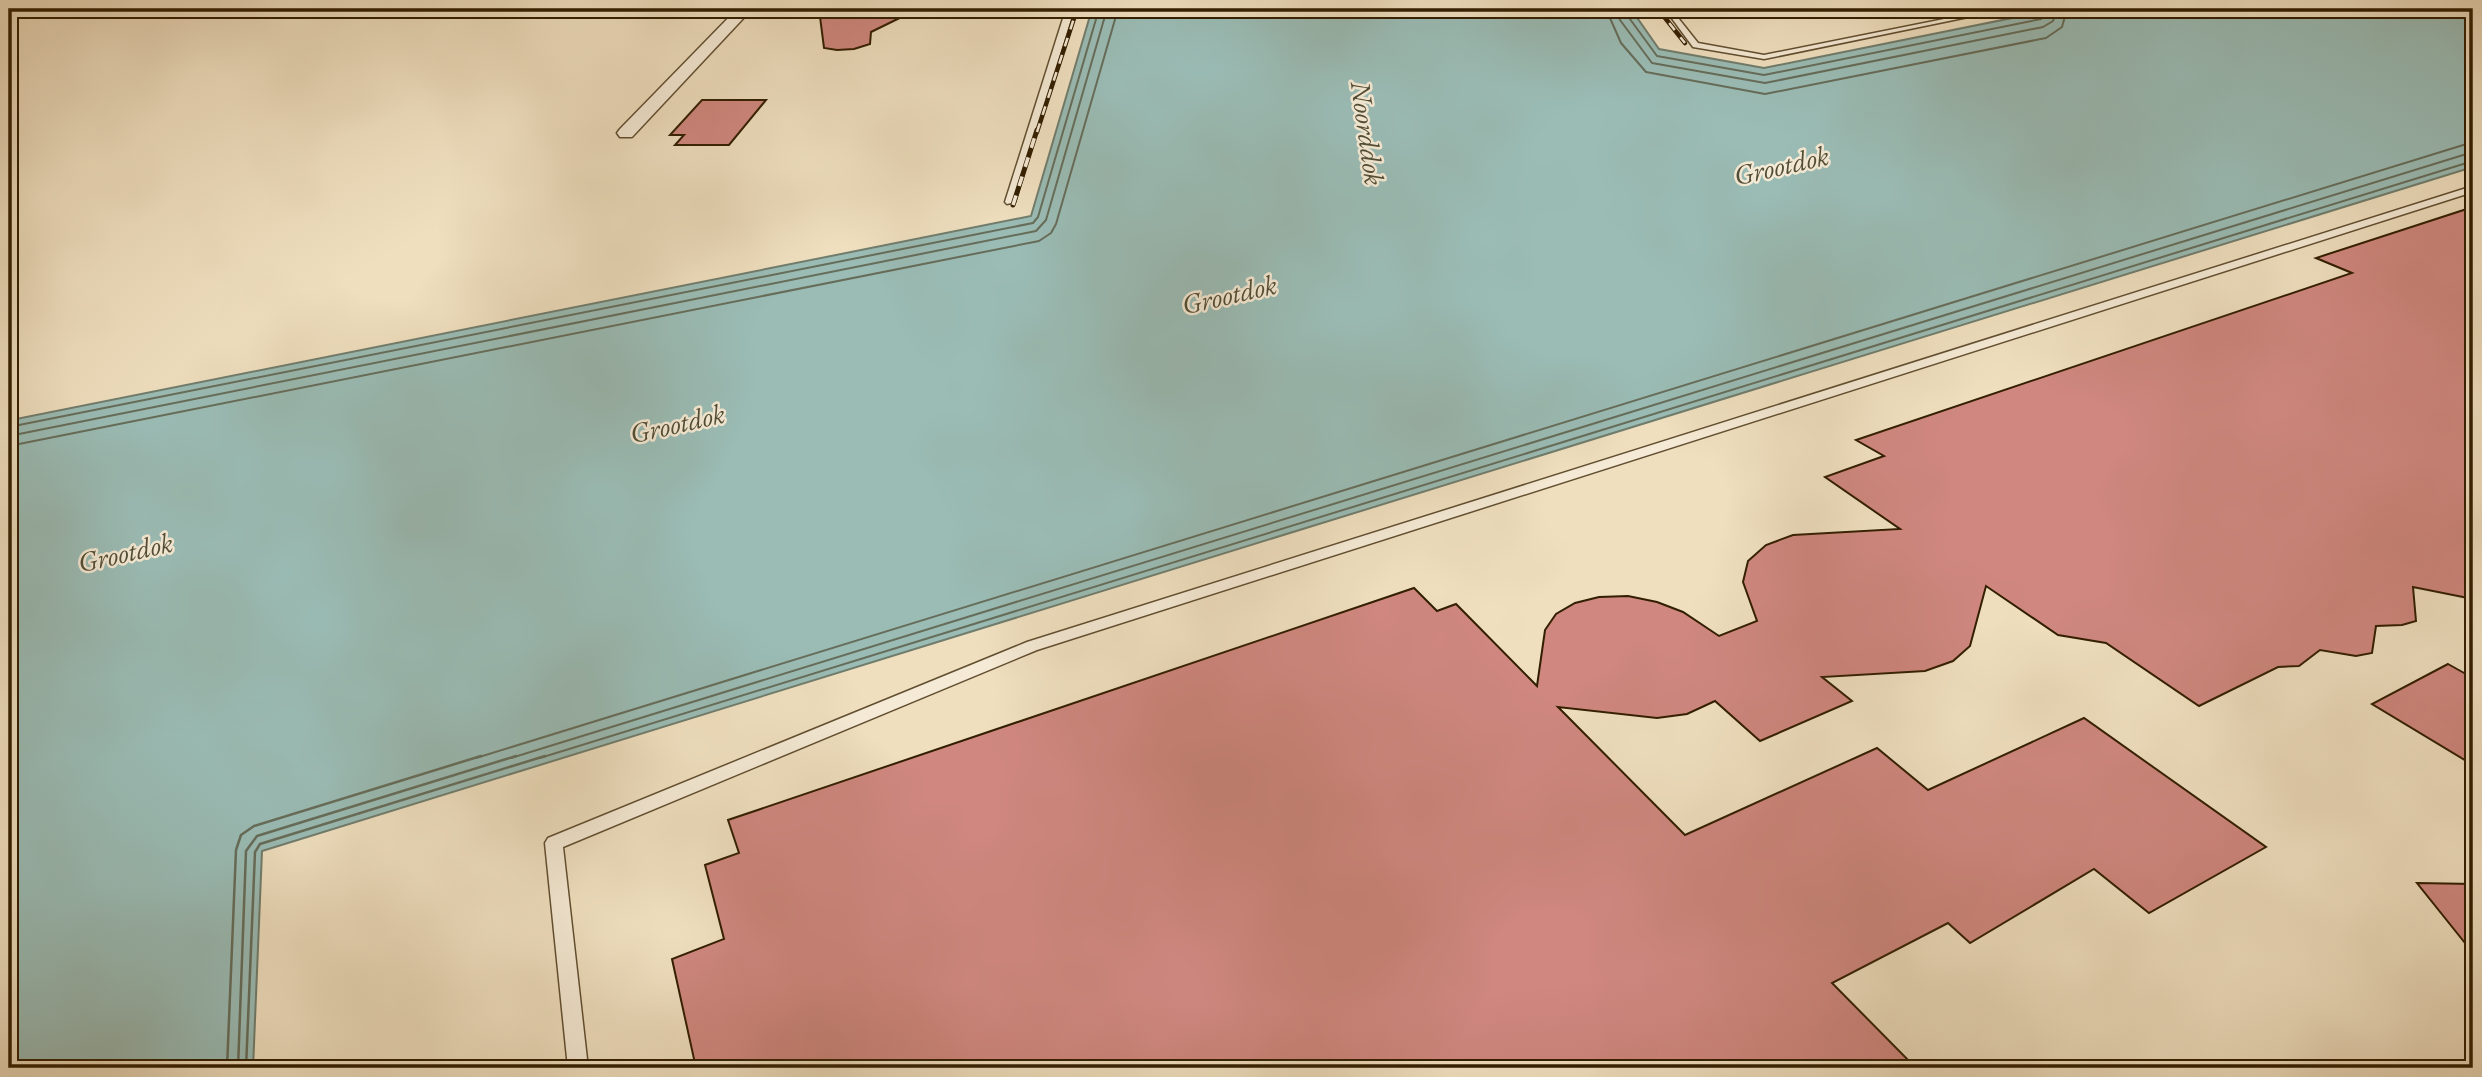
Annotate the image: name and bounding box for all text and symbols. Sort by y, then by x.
water label: Noorddok [1343,77,1393,188]
water label: Grootdok [1730,137,1832,193]
water label: Grootdok [1178,266,1280,322]
water label: Grootdok [626,395,728,451]
water label: Grootdok [74,524,176,580]

